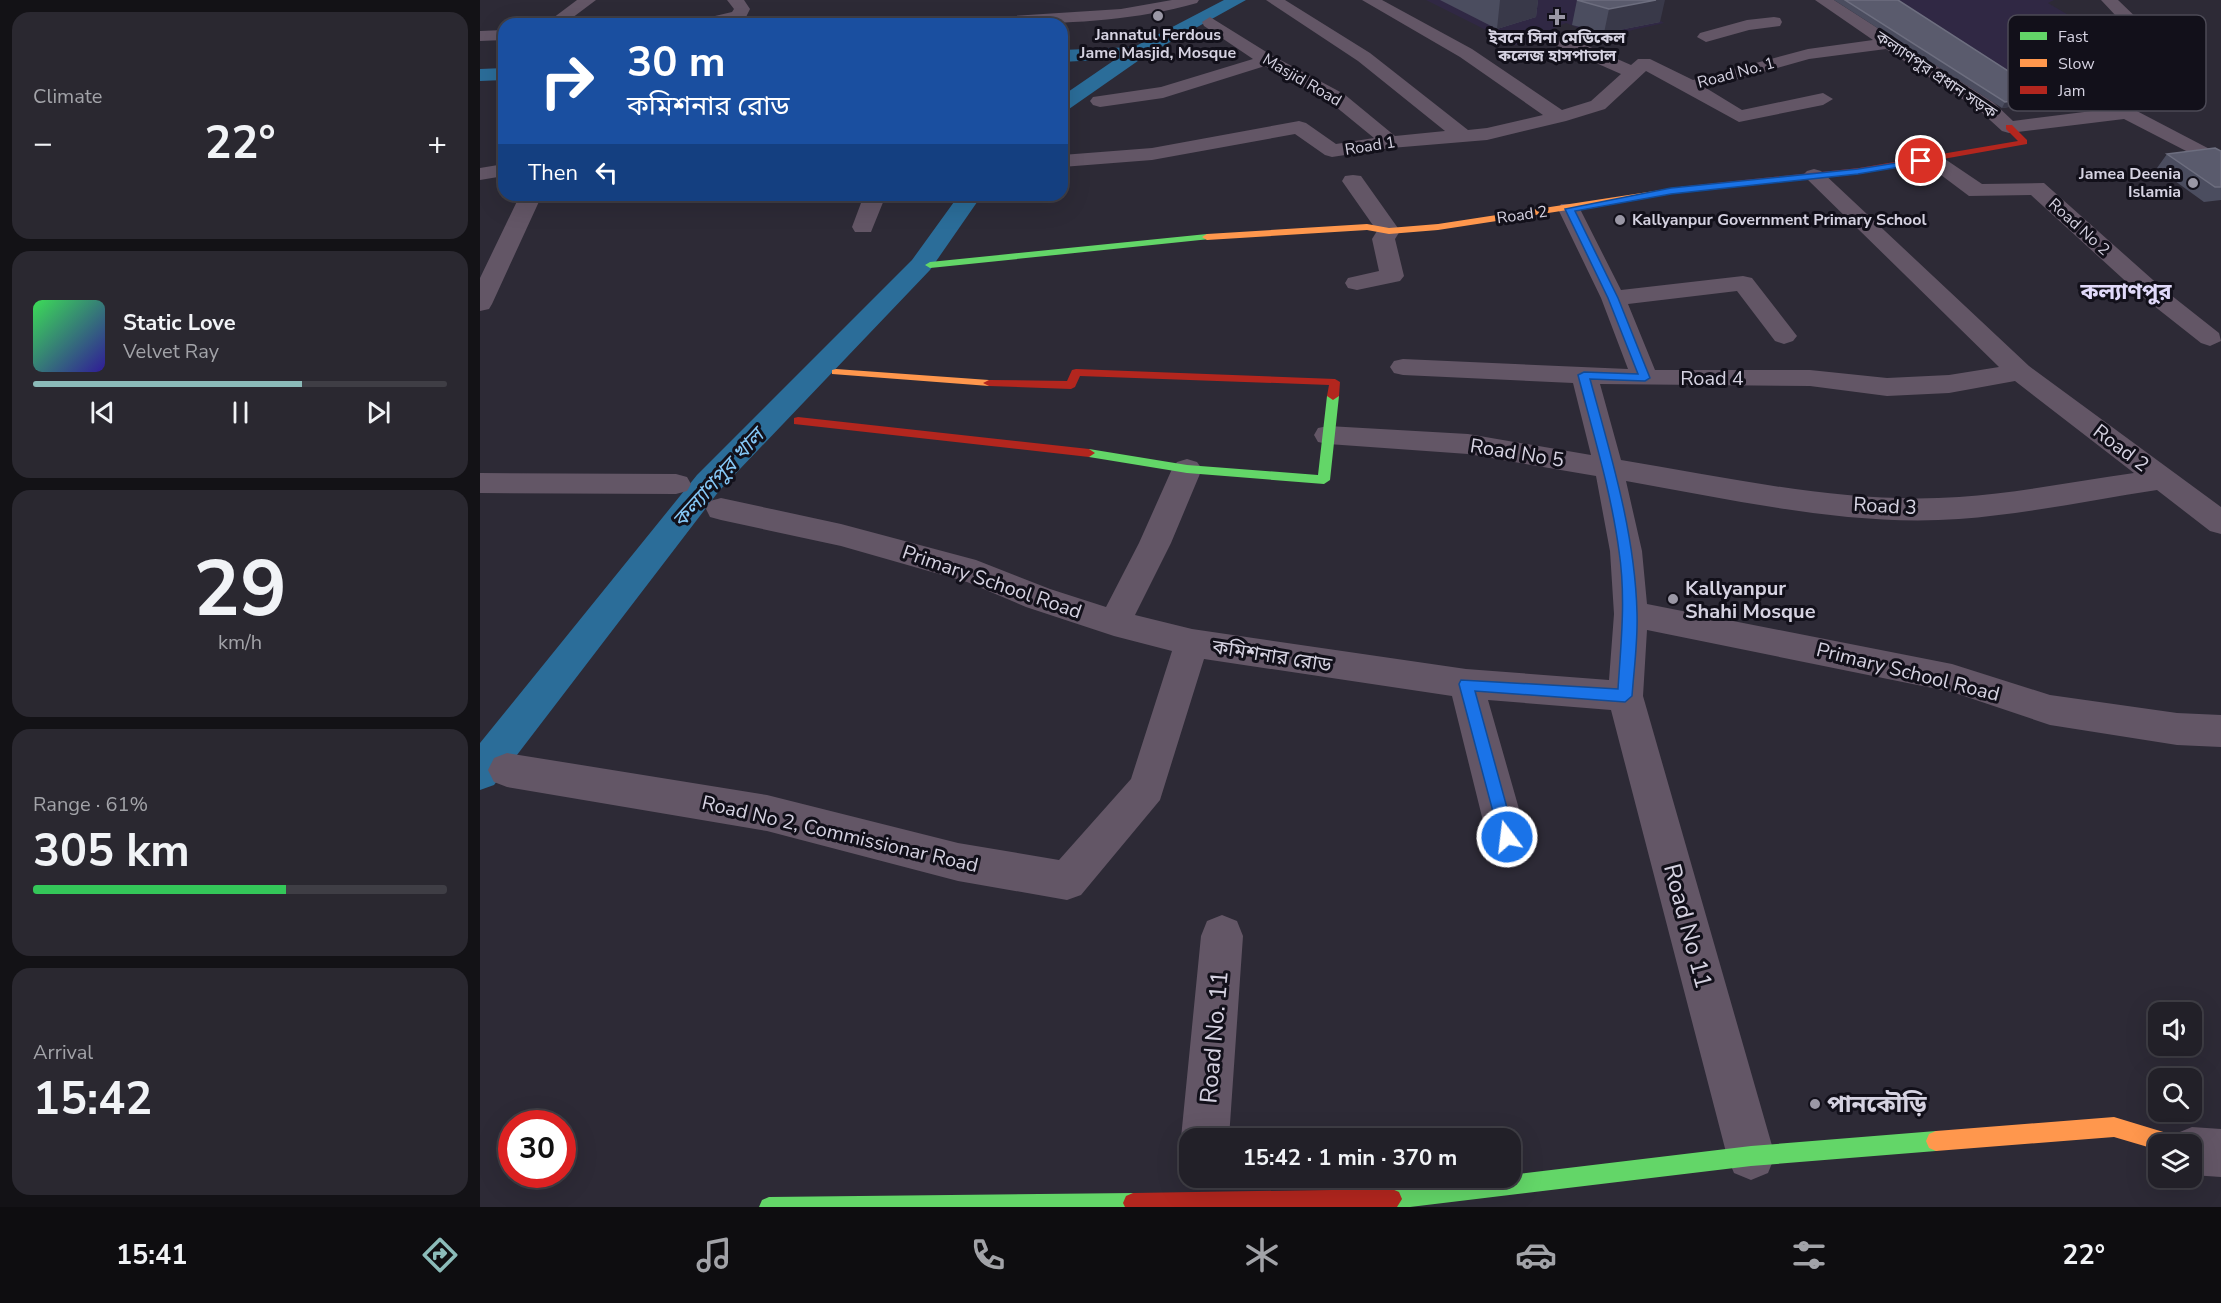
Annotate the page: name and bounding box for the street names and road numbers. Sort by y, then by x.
street label: কল্যাণপুর প্রধান সড়ক [1870,26,2002,124]
street label: Masjid Road [1258,48,1346,112]
street label: Road No. 1 [1695,52,1777,94]
street label: Road 1 [1343,131,1397,161]
street label: Road No 2 [2043,193,2115,261]
street label: Road 2 [1495,201,1549,229]
street label: Road 4 [1680,365,1744,392]
street label: Road 2 [2087,418,2155,478]
street label: Road No 5 [1468,432,1566,474]
street label: Road 3 [1853,491,1917,521]
street label: Primary School Road [899,539,1085,625]
street label: কমিশনার রোড [1209,633,1334,679]
street label: Primary School Road [1814,636,2002,708]
street label: Road No 2, Commissionar Road [699,789,981,879]
street label: Road No 11 [1656,860,1720,992]
street label: Road No. 11 [1192,969,1236,1105]

